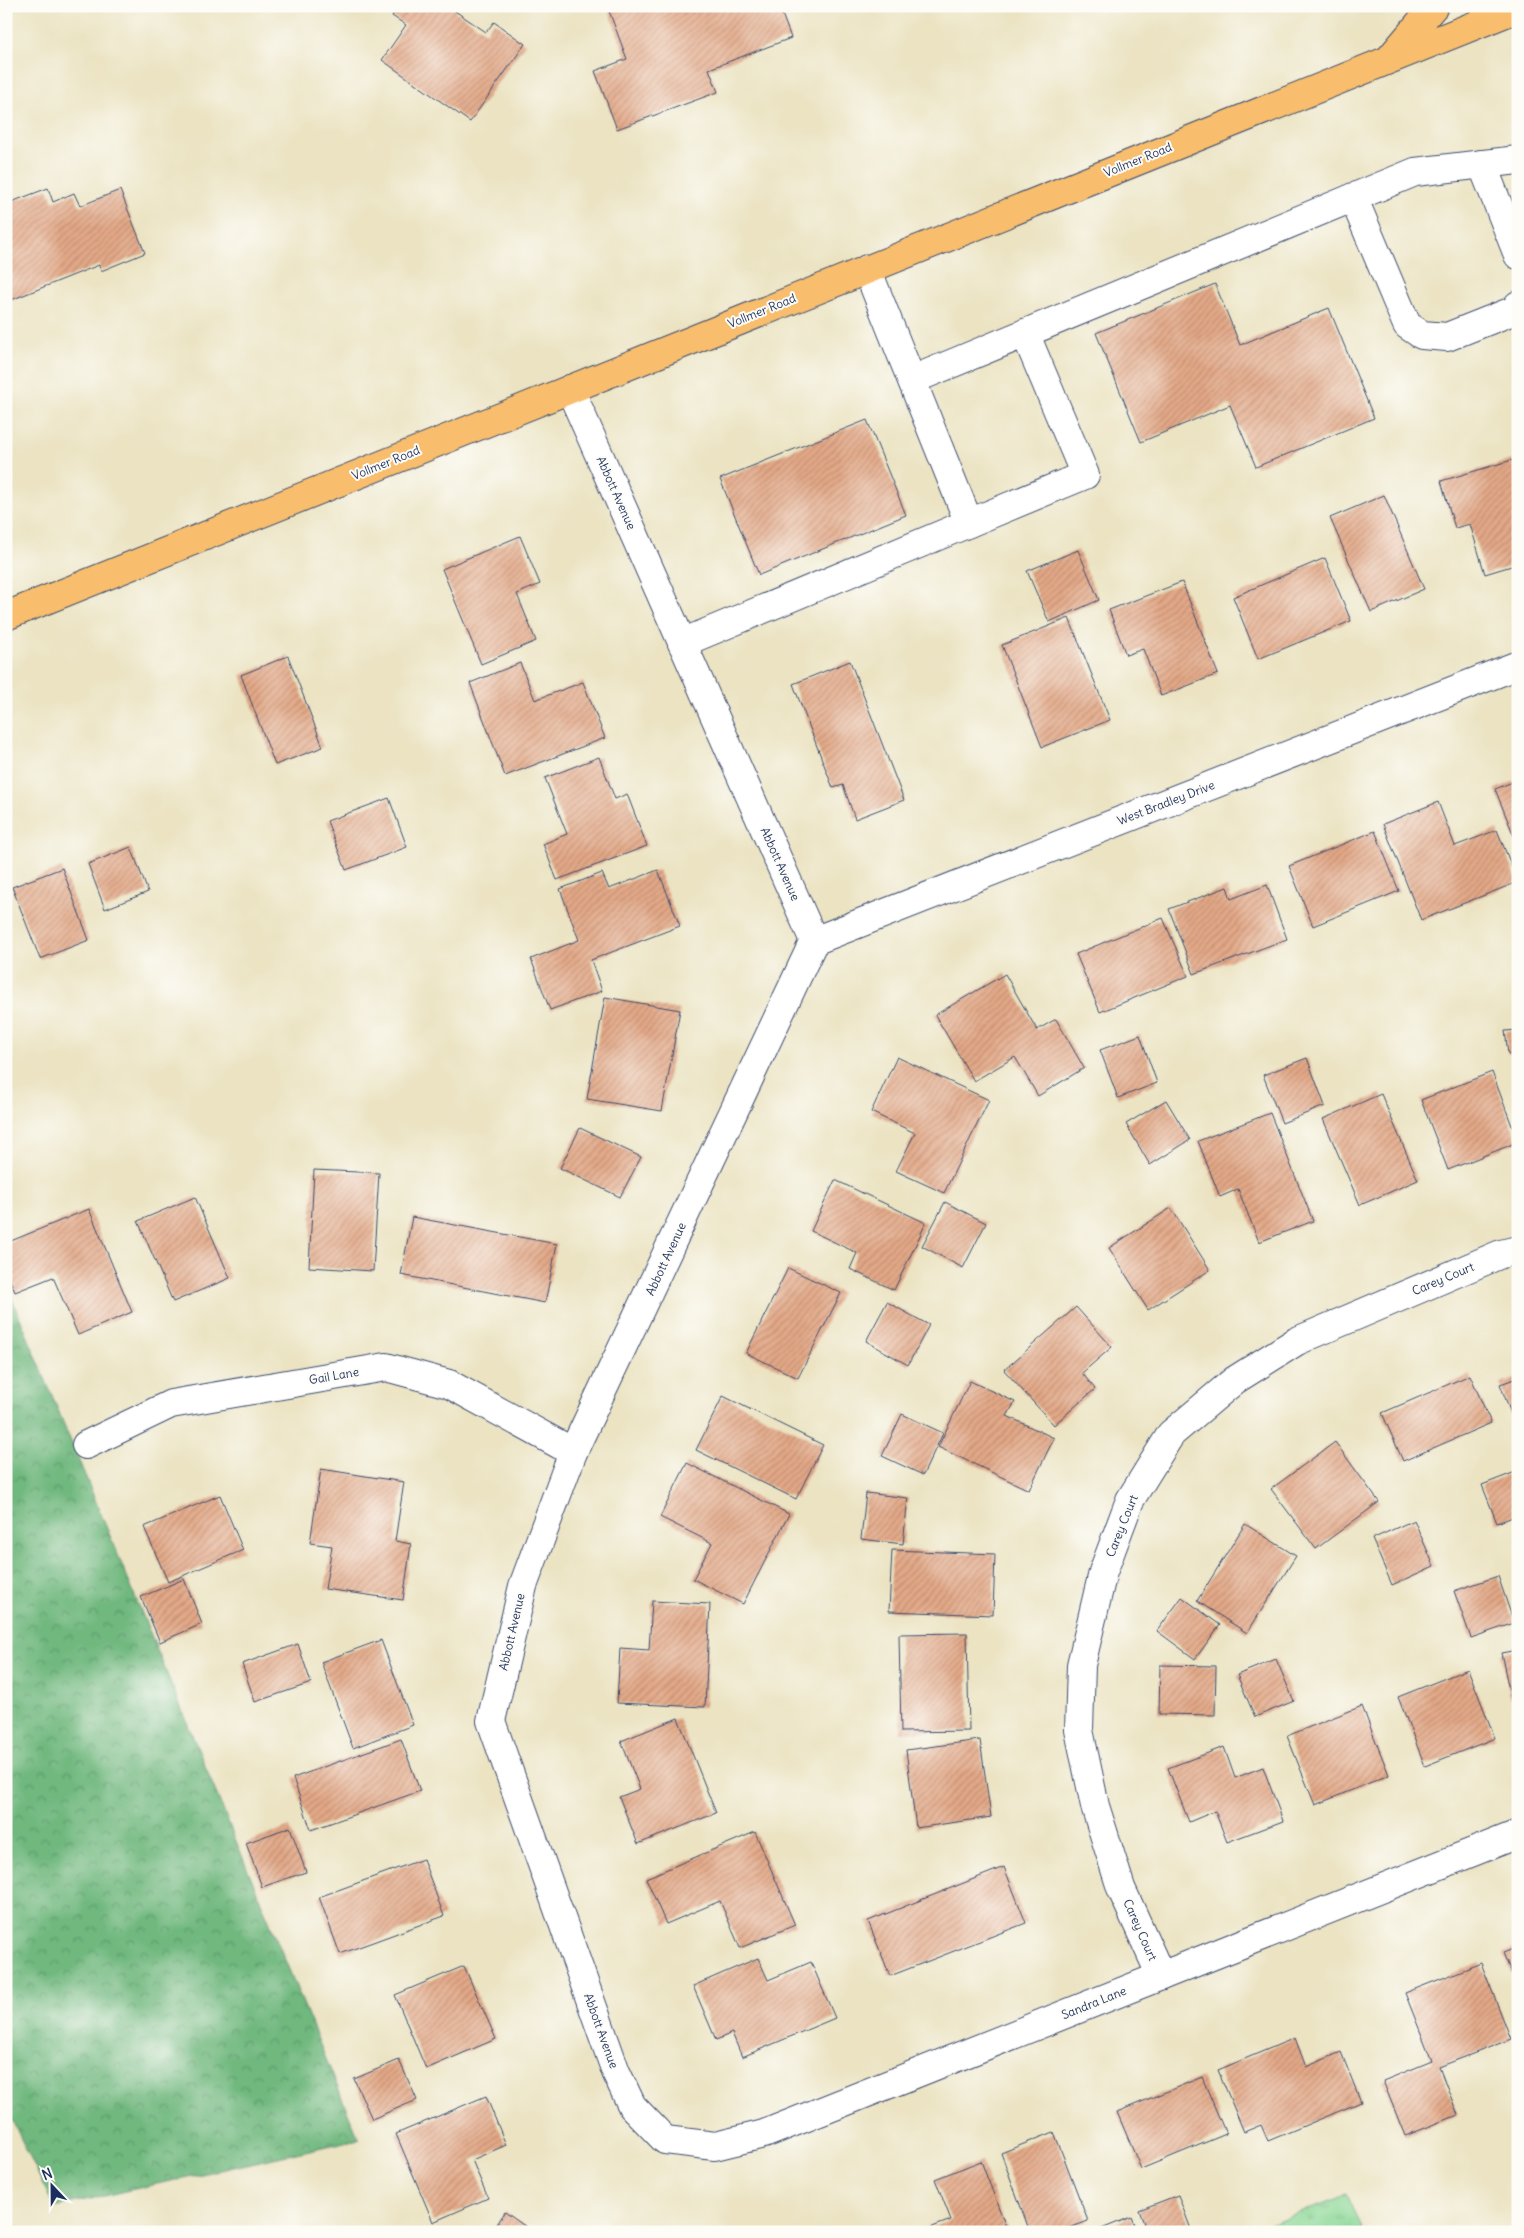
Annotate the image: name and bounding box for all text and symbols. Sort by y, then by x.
street label: Vollmer Road [1102,139,1174,180]
street label: Vollmer Road [726,290,798,331]
street label: Vollmer Road [350,442,422,483]
street label: Abbott Avenue [594,454,639,532]
street label: West Bradley Drive [1115,777,1217,828]
street label: Abbott Avenue [758,825,803,903]
street label: Abbott Avenue [642,1220,689,1298]
street label: Carey Court [1410,1259,1476,1298]
street label: Gail Lane [308,1364,360,1387]
street label: Carey Court [1102,1493,1141,1559]
street label: Abbott Avenue [495,1592,528,1672]
street label: Carey Court [1120,1897,1161,1963]
street label: Sandra Lane [1059,1983,1128,2022]
street label: Abbott Avenue [581,1991,622,2070]
north arrow [28,2160,78,2210]
text: N [39,2164,55,2184]

